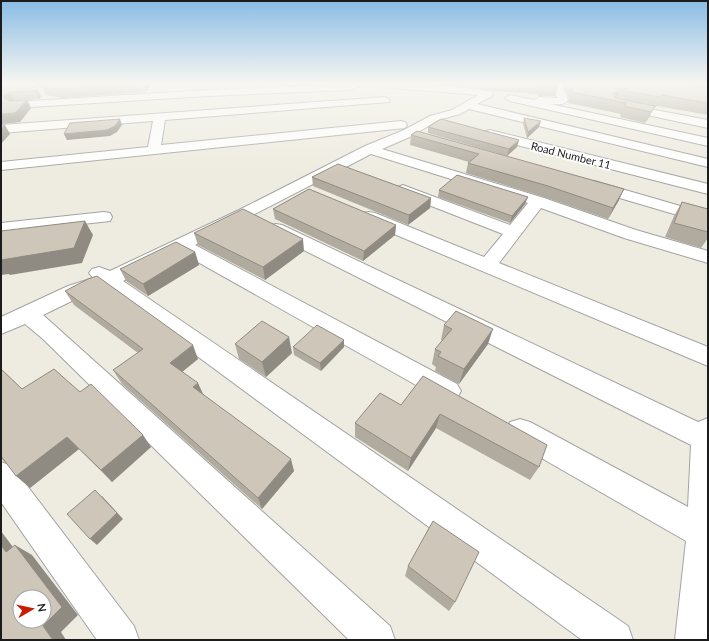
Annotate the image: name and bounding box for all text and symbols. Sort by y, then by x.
street label: Road Number 11 [530,139,612,171]
north arrow [12,589,52,629]
text: N [35,602,49,613]

